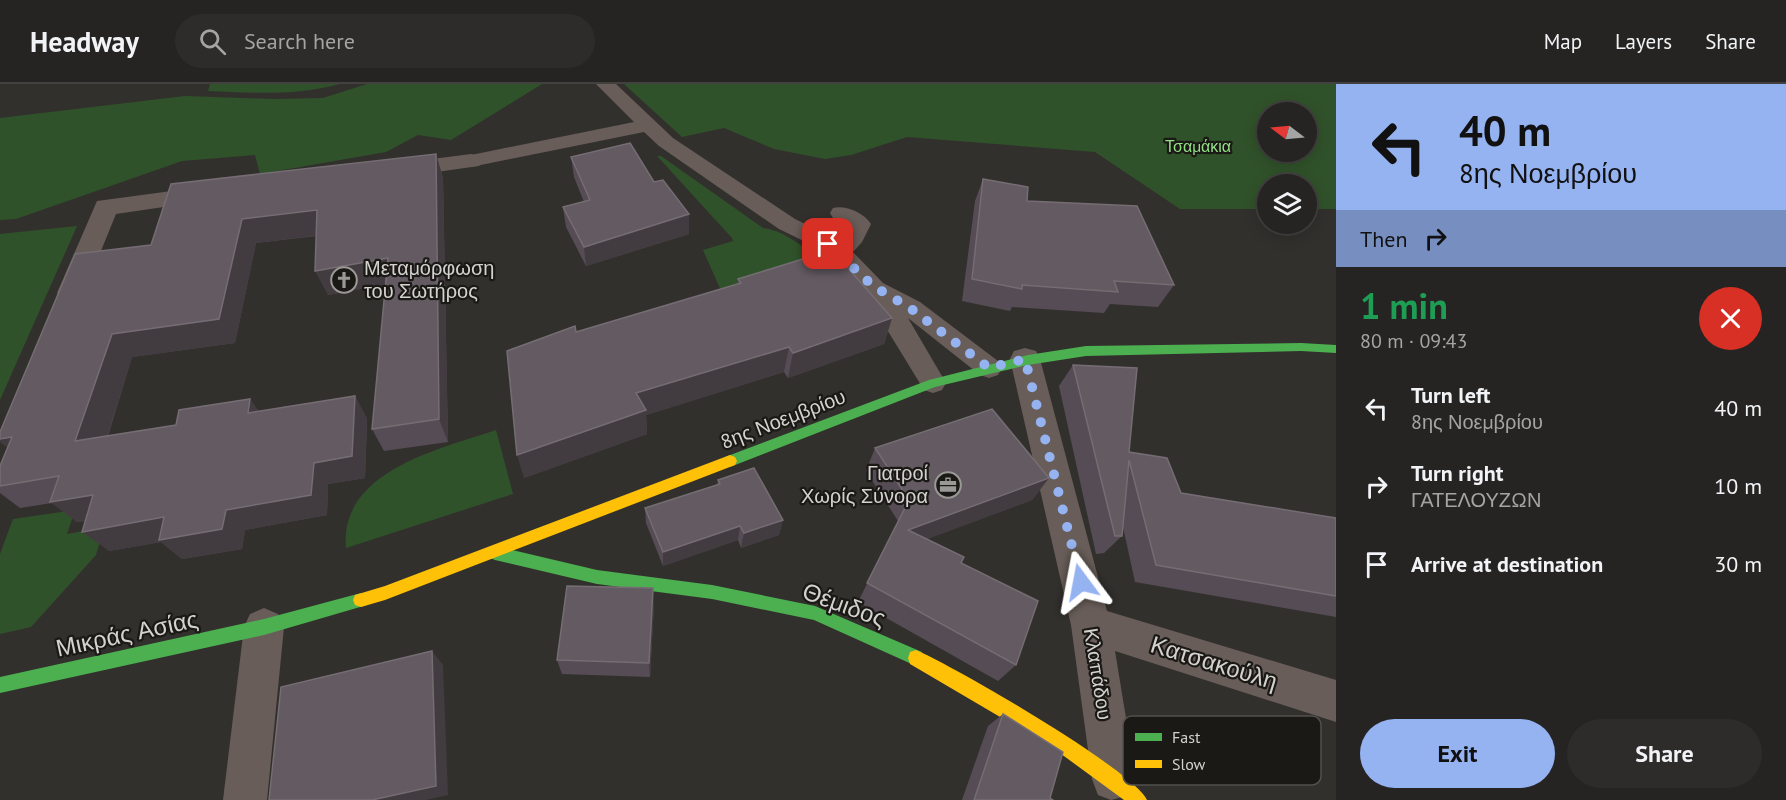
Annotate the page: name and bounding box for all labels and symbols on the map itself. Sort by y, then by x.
north arrow [1257,102,1317,162]
park label: Τσαμάκια [1165,136,1231,156]
pin [802,218,853,269]
place label: Μεταμόρφωση του Σωτήρος [364,255,494,304]
church icon: Μεταμόρφωση του Σωτήρος [329,265,359,295]
street label: 8ης Νοεμβρίου [717,383,849,455]
place label: Γιατροί Χωρίς Σύνορα [801,460,929,509]
office icon: Γιατροί Χωρίς Σύνορα [933,470,963,500]
position arrow [1049,550,1113,614]
street label: Θέμιδος [798,575,890,634]
street label: Μικράς Ασίας [53,603,201,664]
street label: Κλαπάδου [1078,626,1118,722]
street label: Κατσακούλη [1147,629,1281,696]
legend [1123,716,1321,785]
text: Fast [1172,727,1201,747]
text: Slow [1172,754,1206,774]

